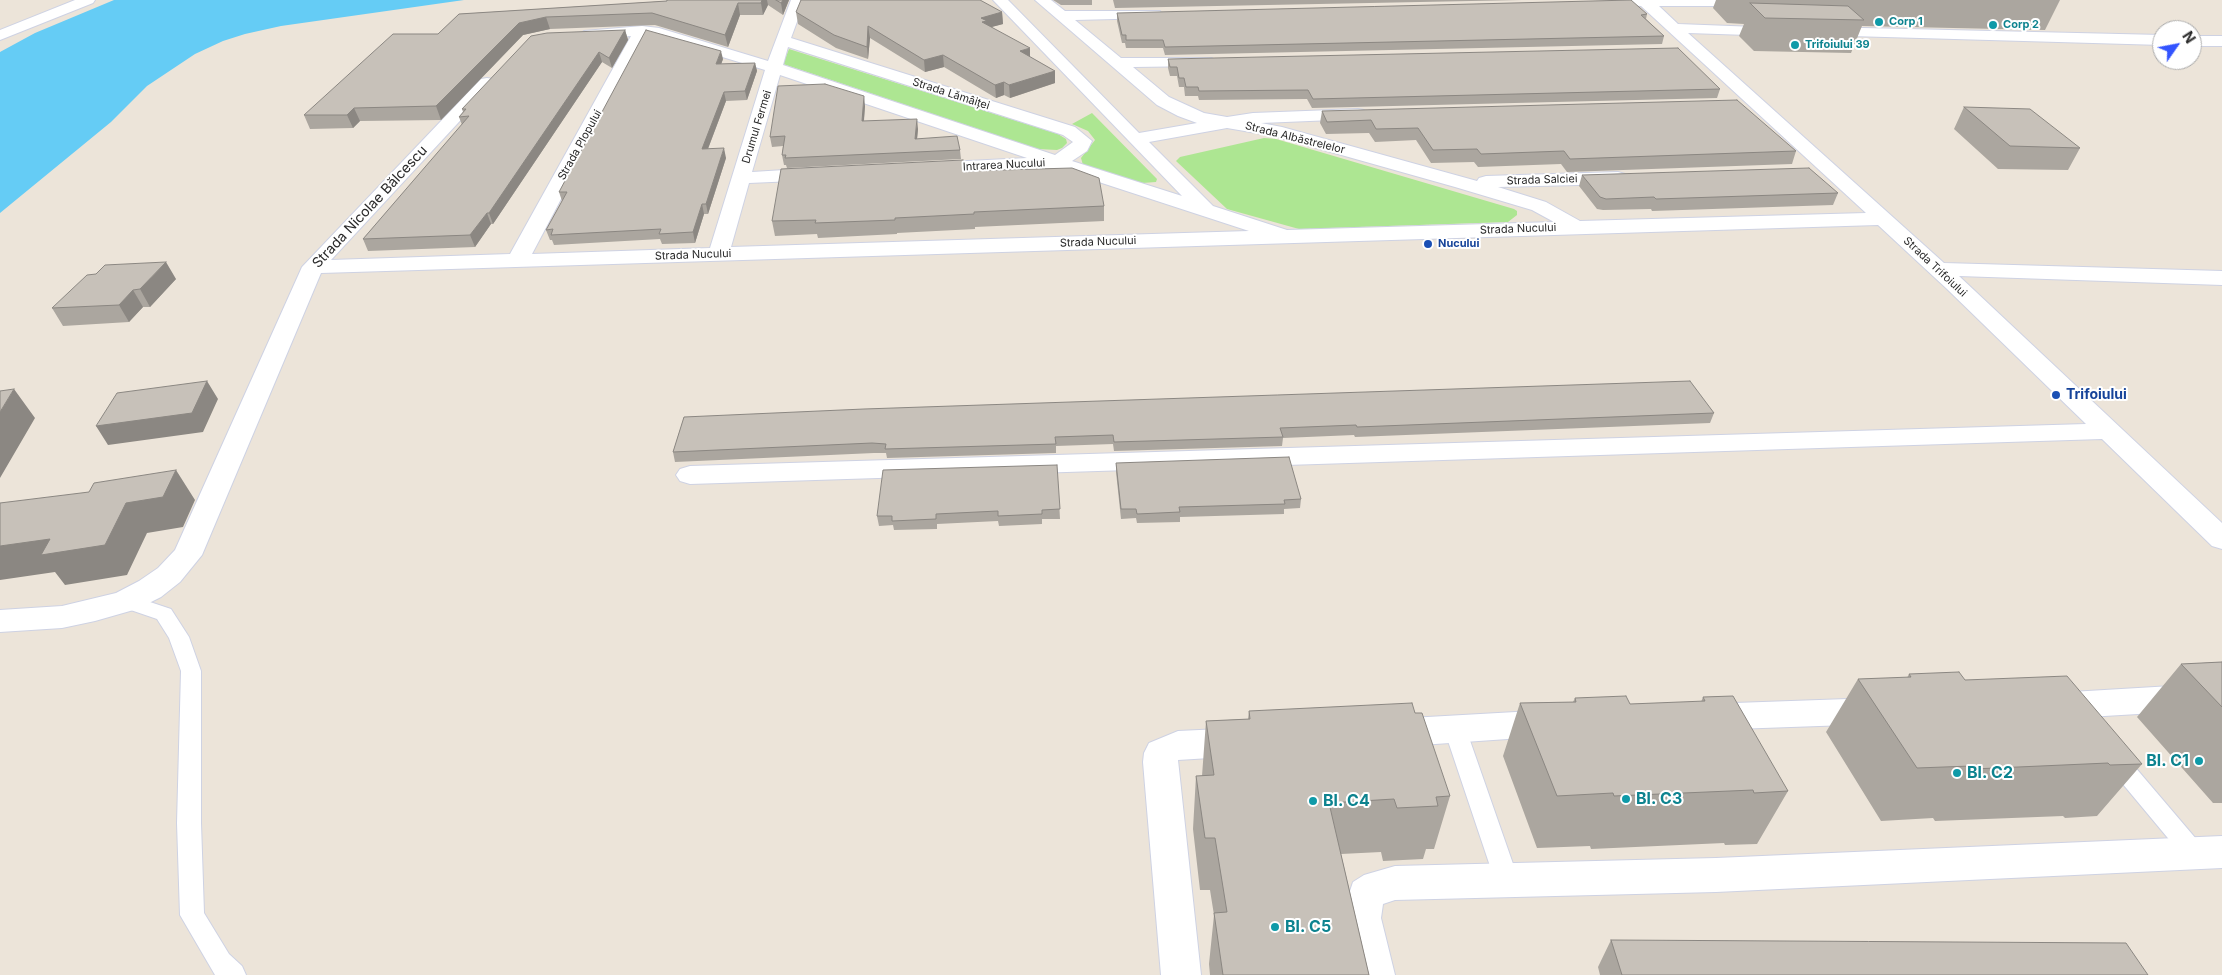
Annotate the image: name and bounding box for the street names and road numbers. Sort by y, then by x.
street label: Strada Lămâiței [911,75,991,113]
street label: Drumul Fermei [740,89,774,165]
street label: Strada Plopului [555,108,605,182]
street label: Strada Albăstrelelor [1244,119,1346,157]
street label: Strada Nicolae Bălcescu [309,142,431,272]
street label: Intrarea Nucului [962,156,1046,174]
street label: Strada Salciei [1506,172,1578,188]
street label: Strada Nucului [1480,221,1556,237]
street label: Strada Nucului [1060,234,1136,250]
street label: Strada Trifoiului [1901,234,1969,300]
street label: Strada Nucului [655,247,731,263]

